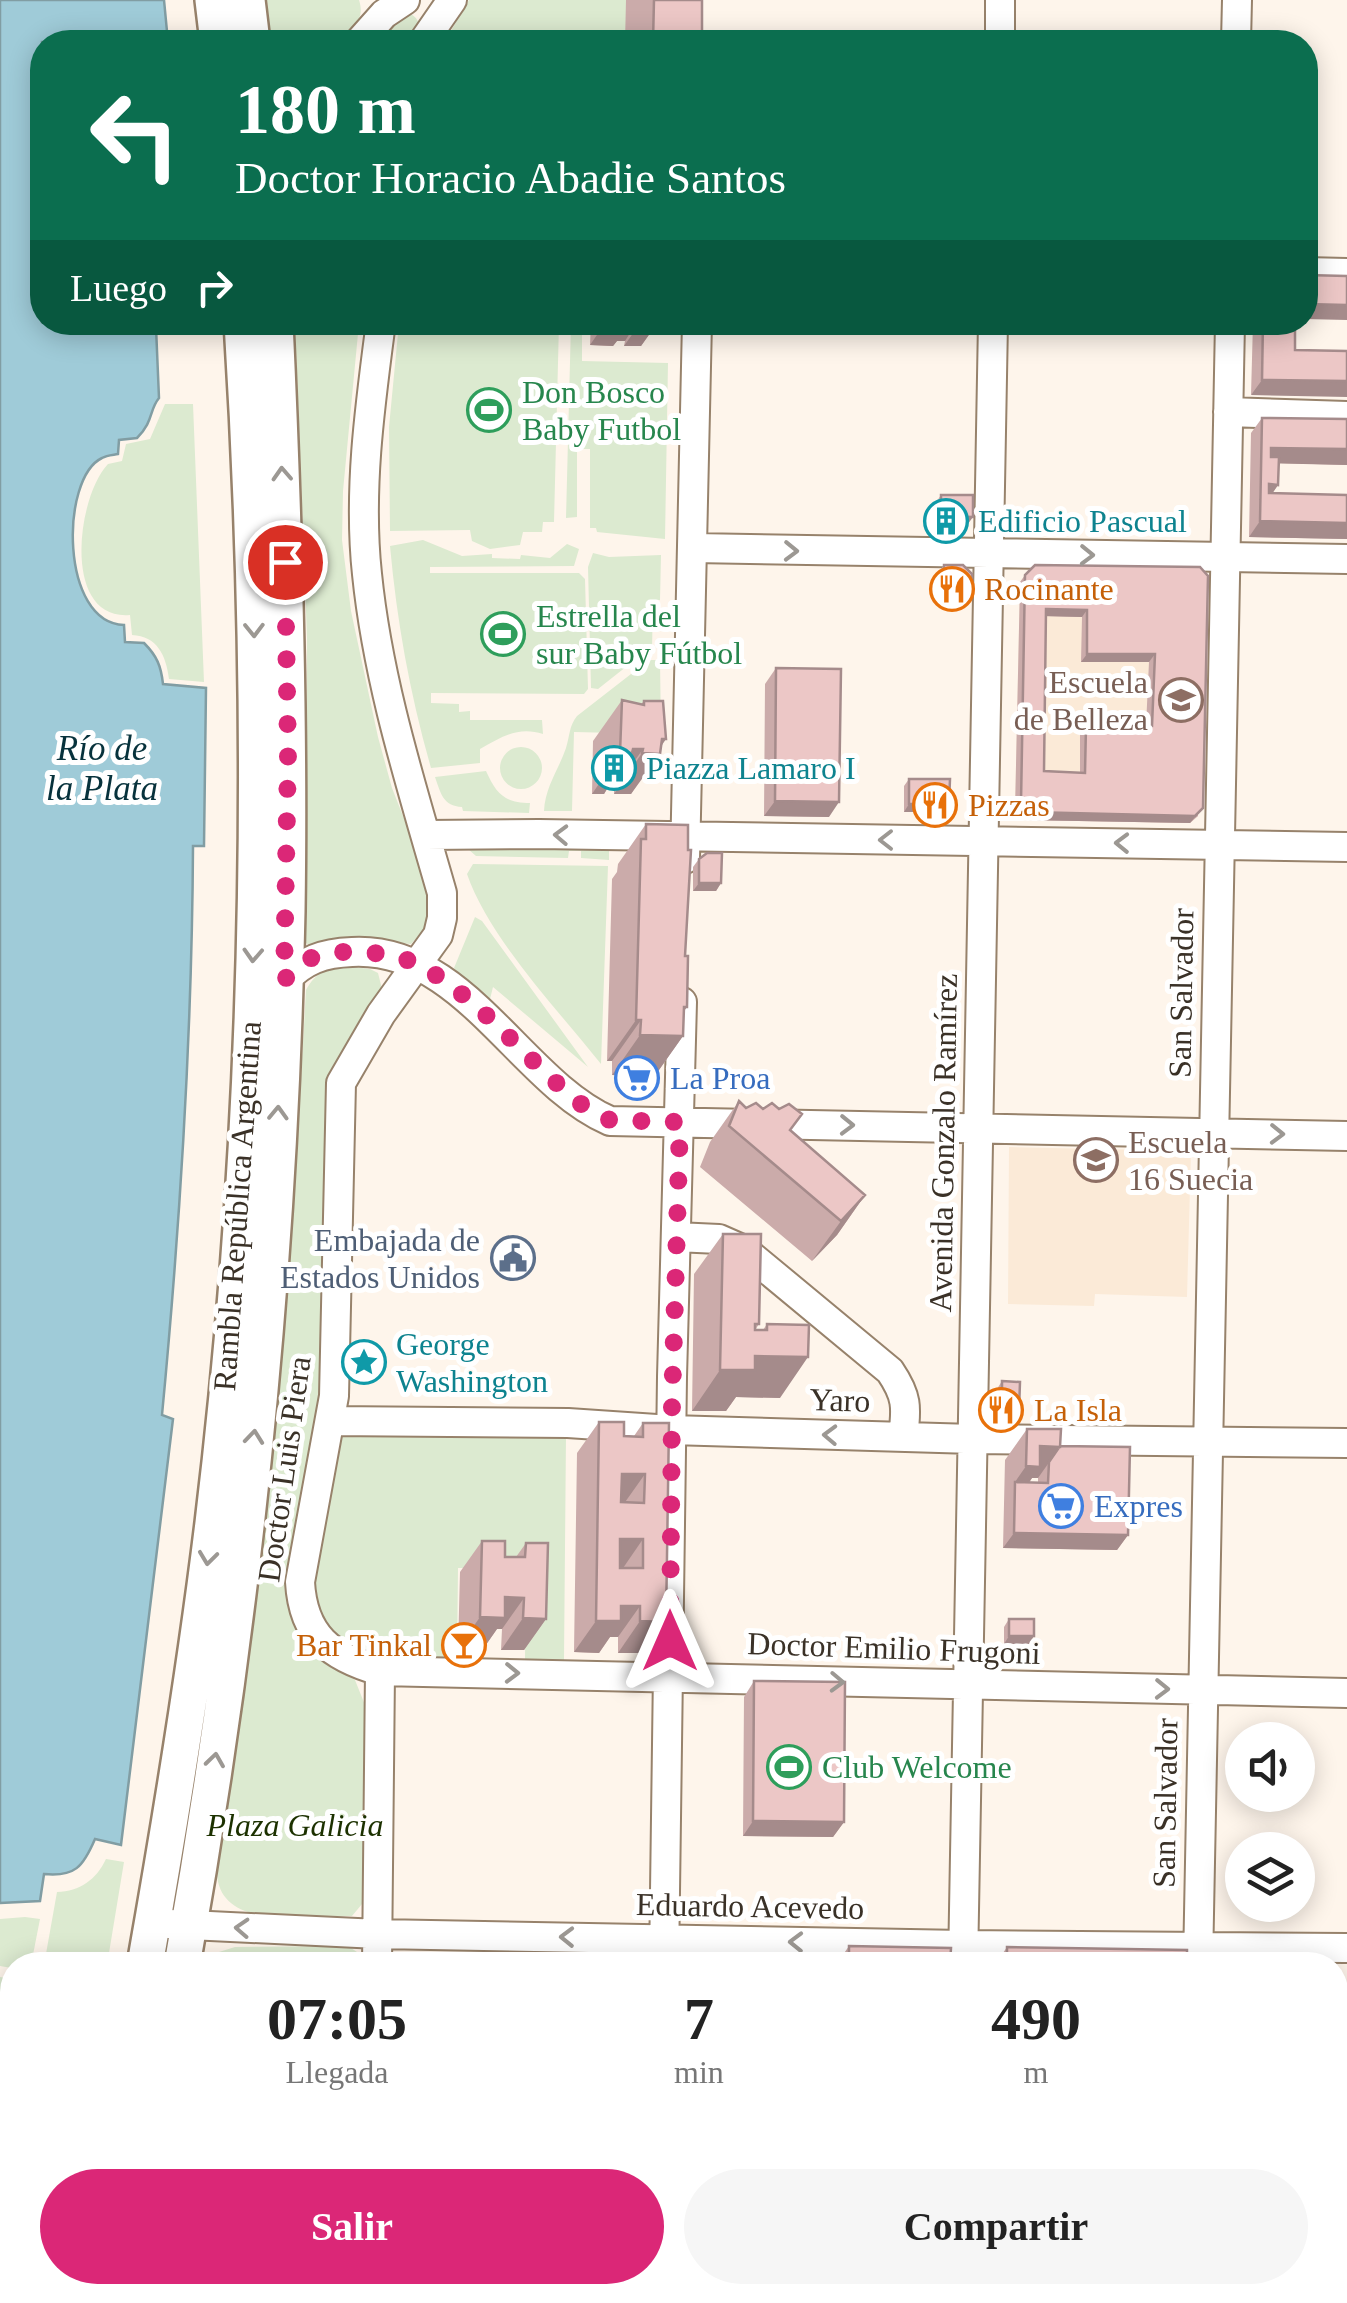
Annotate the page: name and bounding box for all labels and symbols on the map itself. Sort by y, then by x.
place label: Don Bosco Baby Futbol [522,374,681,447]
sports icon: Don Bosco Baby Futbol [466,387,512,433]
one-way arrow [272,465,293,481]
building icon: Edificio Pascual [923,498,969,544]
place label: Edificio Pascual [978,503,1187,539]
pin [243,520,328,605]
one-way arrow [784,540,800,561]
one-way arrow [1079,545,1095,566]
restaurant icon: Rocinante [929,566,975,612]
place label: Rocinante [984,571,1114,607]
place label: Estrella del sur Baby Fútbol [536,598,742,671]
sports icon: Estrella del sur Baby Fútbol [480,611,526,657]
one-way arrow [243,622,265,638]
place label: Escuela de Belleza [1014,664,1148,737]
school or university icon: Escuela de Belleza [1158,677,1204,723]
water label: Río de la Plata [46,729,158,808]
building icon: Piazza Lamaro I [591,745,637,791]
place label: Piazza Lamaro I [646,750,856,786]
restaurant icon: Pizzas [912,782,958,828]
place label: Pizzas [968,787,1050,823]
one-way arrow [553,824,569,845]
one-way arrow [878,829,894,851]
one-way arrow [1113,832,1129,853]
street label: San Salvador [1162,907,1200,1078]
one-way arrow [243,947,264,963]
street label: Avenida Gonzalo Ramírez [922,973,964,1313]
street label: Rambla República Argentina [206,1020,268,1392]
supermarket icon: La Proa [614,1055,660,1101]
place label: La Proa [670,1060,770,1096]
one-way arrow [268,1105,289,1121]
one-way arrow [840,1114,856,1136]
place label: Escuela 16 Suecia [1128,1124,1253,1197]
one-way arrow [1270,1124,1286,1145]
school or university icon: Escuela 16 Suecia [1073,1137,1119,1183]
place label: Embajada de Estados Unidos [280,1222,480,1295]
public building icon: Embajada de Estados Unidos [490,1235,536,1281]
place label: George Washington [396,1326,548,1399]
place icon: George Washington [341,1339,387,1385]
street label: Doctor Luis Piera [250,1354,318,1584]
street label: Yaro [809,1381,871,1419]
restaurant icon: La Isla [978,1387,1024,1433]
place label: La Isla [1034,1392,1122,1428]
one-way arrow [821,1424,837,1445]
one-way arrow [243,1429,264,1445]
supermarket icon: Expres [1038,1483,1084,1529]
place label: Expres [1094,1488,1183,1524]
one-way arrow [198,1550,219,1566]
position arrow [618,1589,722,1693]
bar icon: Bar Tinkal [441,1622,487,1668]
street label: Doctor Emilio Frugoni [747,1625,1041,1671]
place label: Bar Tinkal [296,1627,432,1663]
one-way arrow [506,1662,521,1684]
one-way arrow [829,1671,845,1692]
one-way arrow [1154,1679,1170,1700]
street label: San Salvador [1146,1717,1184,1888]
sports icon: Club Welcome [766,1744,812,1790]
place label: Club Welcome [822,1749,1012,1785]
one-way arrow [203,1752,224,1768]
park label: Plaza Galicia [206,1807,383,1843]
street label: Eduardo Acevedo [636,1886,864,1926]
one-way arrow [233,1918,249,1939]
one-way arrow [558,1927,574,1948]
one-way arrow [787,1931,803,1952]

